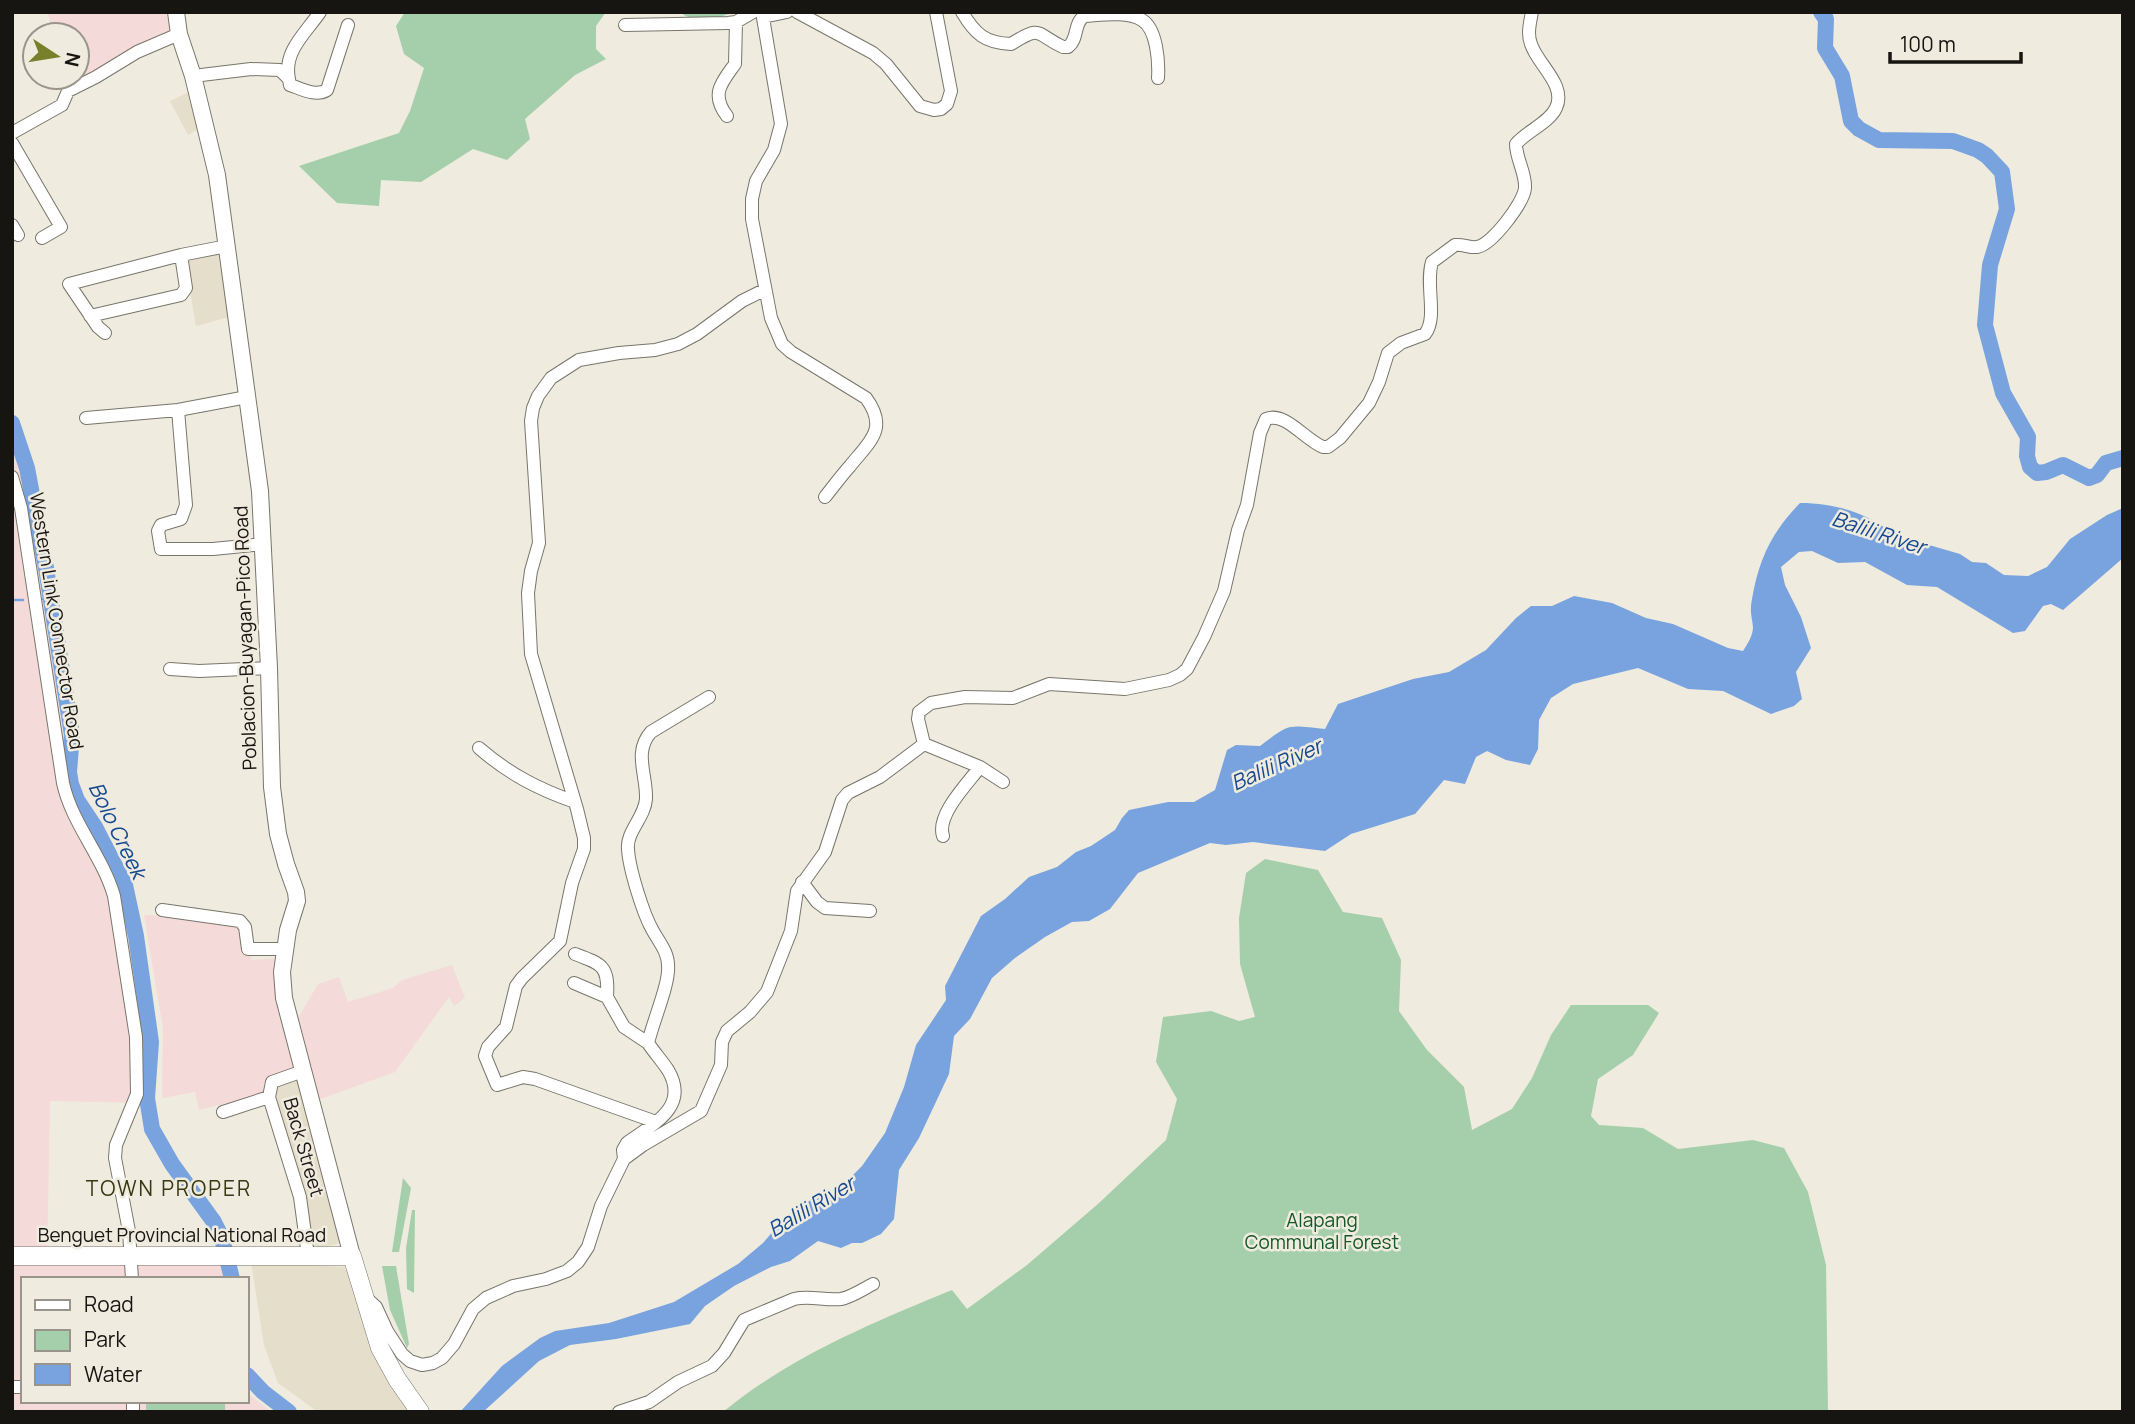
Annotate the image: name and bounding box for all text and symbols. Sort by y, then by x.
north arrow [21,21,91,91]
scale bar [1890,21,2021,65]
text: 100 m [1900,30,1956,58]
text: N [58,50,87,69]
street label: Western Link Connector Road [24,491,90,751]
water label: Balili River [1829,504,1932,561]
street label: Poblacion-Buyagan-Pico Road [227,505,263,771]
water label: Balili River [1226,731,1328,796]
water label: Bolo Creek [83,777,155,885]
street label: Back Street [277,1095,331,1199]
water label: Balili River [762,1168,862,1243]
district label: TOWN PROPER [86,1174,252,1202]
park label: Alapang Communal Forest [1245,1207,1399,1255]
street label: Benguet Provincial National Road [38,1222,326,1248]
legend [21,1277,248,1403]
text: Road [84,1290,134,1318]
text: Park [84,1325,126,1353]
text: Water [84,1360,143,1388]

